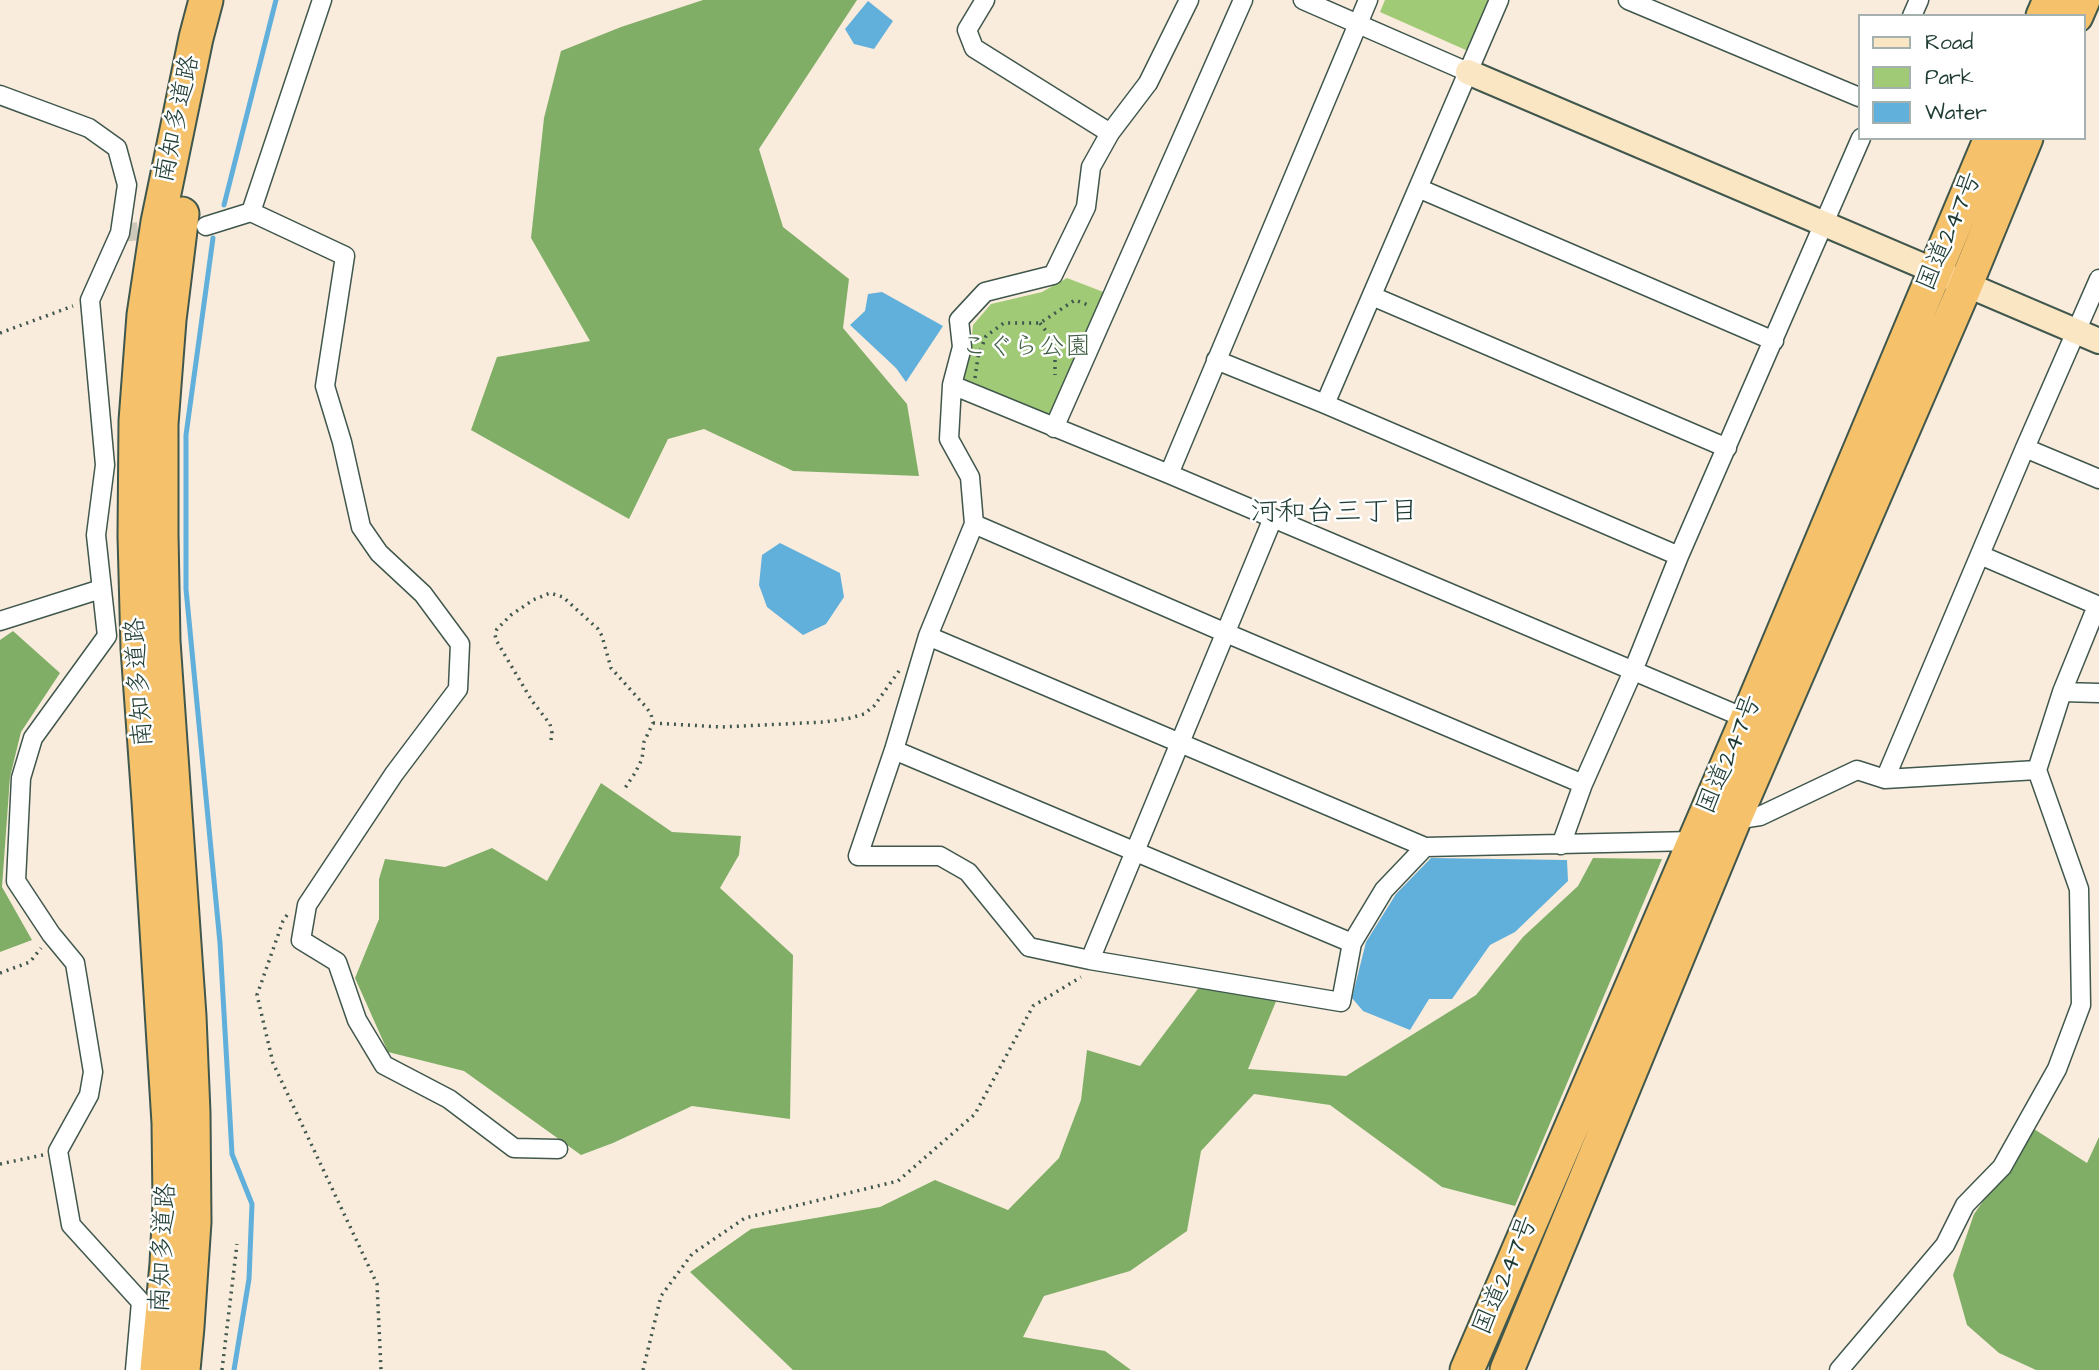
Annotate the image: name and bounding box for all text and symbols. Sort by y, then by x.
legend [1857,14,2085,140]
text: Road [1925,28,1973,57]
street label: 南知多道路 [150,52,208,186]
text: Park [1925,63,1974,92]
text: Water [1925,98,1987,127]
street label: 国道247号 [1912,168,1990,296]
park label: こぐら公園 [961,333,1091,365]
district label: 河和台三丁目 [1250,497,1418,531]
street label: 南知多道路 [121,616,161,748]
street label: 国道247号 [1692,691,1770,819]
street label: 南知多道路 [146,1182,184,1314]
street label: 国道247号 [1468,1212,1546,1340]

